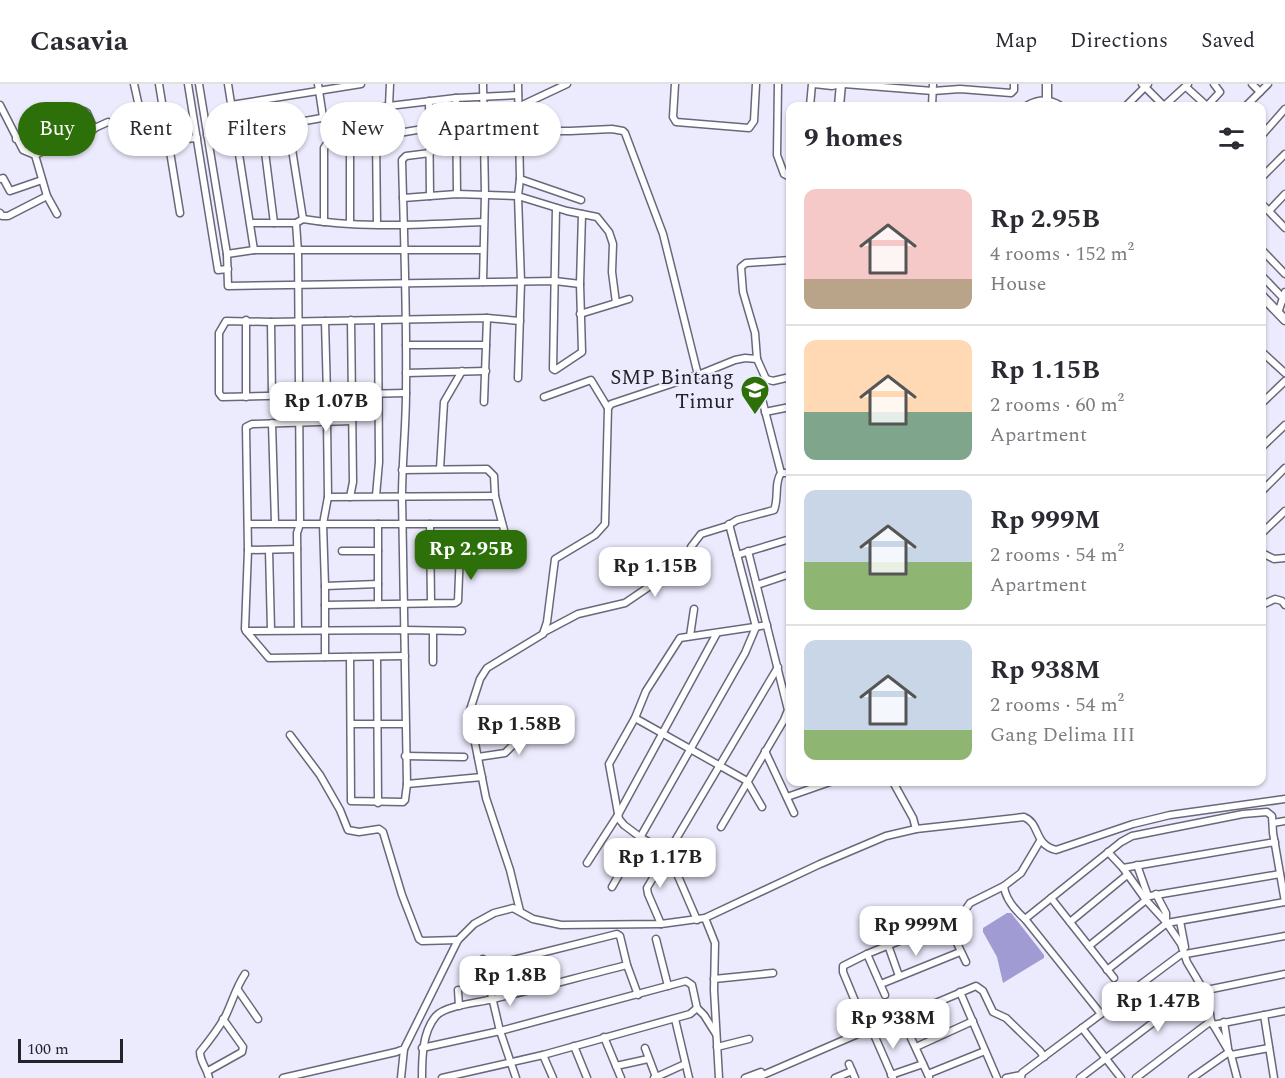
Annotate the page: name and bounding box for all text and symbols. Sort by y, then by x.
text: Casavia [30,20,128,63]
text: Map [995,25,1037,57]
text: Directions [1070,25,1168,57]
text: Saved [1201,25,1255,57]
chip: Buy [18,102,96,156]
chip: Rent [108,102,193,156]
chip: Filters [205,102,308,156]
chip: New [320,102,405,156]
chip: Apartment [417,102,561,156]
text: 9 homes [804,118,903,158]
icon: filters [1215,122,1248,155]
text: Rp 2.95B [990,199,1100,239]
icon: home [852,213,924,285]
text: 4 rooms · 152 m² [990,239,1134,269]
text: House [990,269,1047,299]
text: Rp 1.15B [990,350,1100,390]
place label: SMP Bintang Timur [610,362,734,418]
icon: home [852,364,924,436]
school or university icon: SMP Bintang Timur [739,374,771,416]
pin: Rp 1.07B [264,382,388,433]
text: Rp 1.07B [284,386,368,416]
text: 2 rooms · 60 m² [990,390,1124,420]
text: Apartment [990,420,1087,450]
text: Rp 999M [990,500,1100,540]
icon: home [852,514,924,586]
pin: Rp 2.95B [409,530,533,581]
text: Rp 2.95B [429,534,513,564]
text: 2 rooms · 54 m² [990,540,1124,570]
pin: Rp 1.15B [593,547,717,598]
text: Rp 1.15B [613,551,697,581]
text: Apartment [990,570,1087,600]
text: Rp 938M [990,650,1100,690]
icon: home [852,664,924,736]
text: 2 rooms · 54 m² [990,690,1124,720]
pin: Rp 1.58B [457,705,581,756]
text: Rp 1.58B [477,709,561,739]
text: Gang Delima III [990,720,1135,750]
pin: Rp 1.17B [598,838,722,889]
text: Rp 1.17B [618,842,702,872]
pin: Rp 999M [861,906,971,957]
text: Rp 999M [874,910,958,940]
pin: Rp 1.8B [455,956,565,1007]
text: Rp 1.8B [473,960,547,990]
pin: Rp 1.47B [1096,982,1220,1033]
text: Rp 1.47B [1116,986,1200,1016]
pin: Rp 938M [838,999,948,1050]
text: Rp 938M [851,1003,935,1033]
scale bar [18,1036,123,1064]
text: 100 m [27,1037,69,1061]

